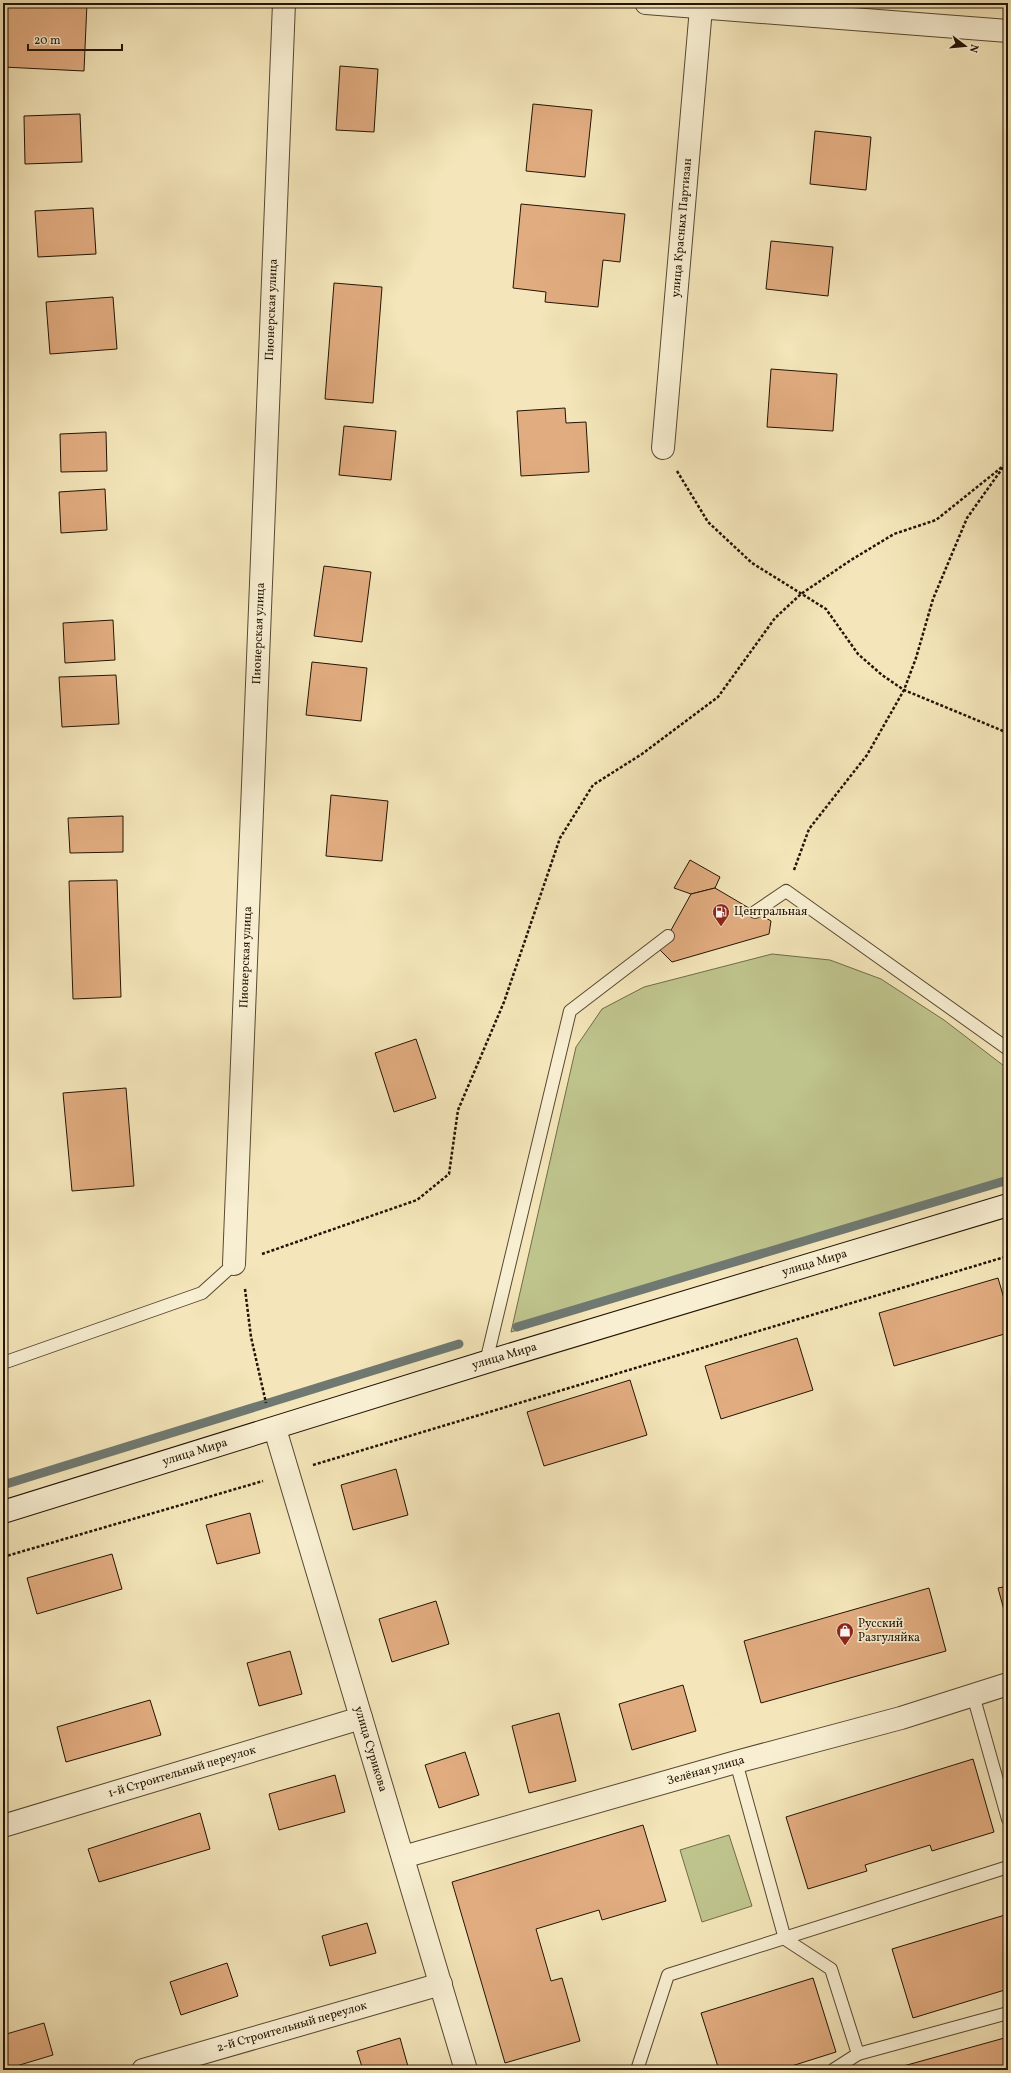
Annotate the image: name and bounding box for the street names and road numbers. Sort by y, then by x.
street label: улица Красных Партизан [668,157,696,298]
street label: Пионерская улица [262,258,282,361]
street label: Пионерская улица [249,582,269,685]
street label: Пионерская улица [236,906,256,1009]
street label: улица Мира [780,1246,849,1280]
street label: улица Мира [470,1339,539,1374]
street label: улица Мира [160,1435,229,1470]
street label: улица Сурикова [350,1704,391,1794]
street label: 1-й Строительный переулок [106,1742,258,1802]
street label: Зелёная улица [665,1752,746,1789]
street label: 2-й Строительный переулок [215,1998,369,2056]

